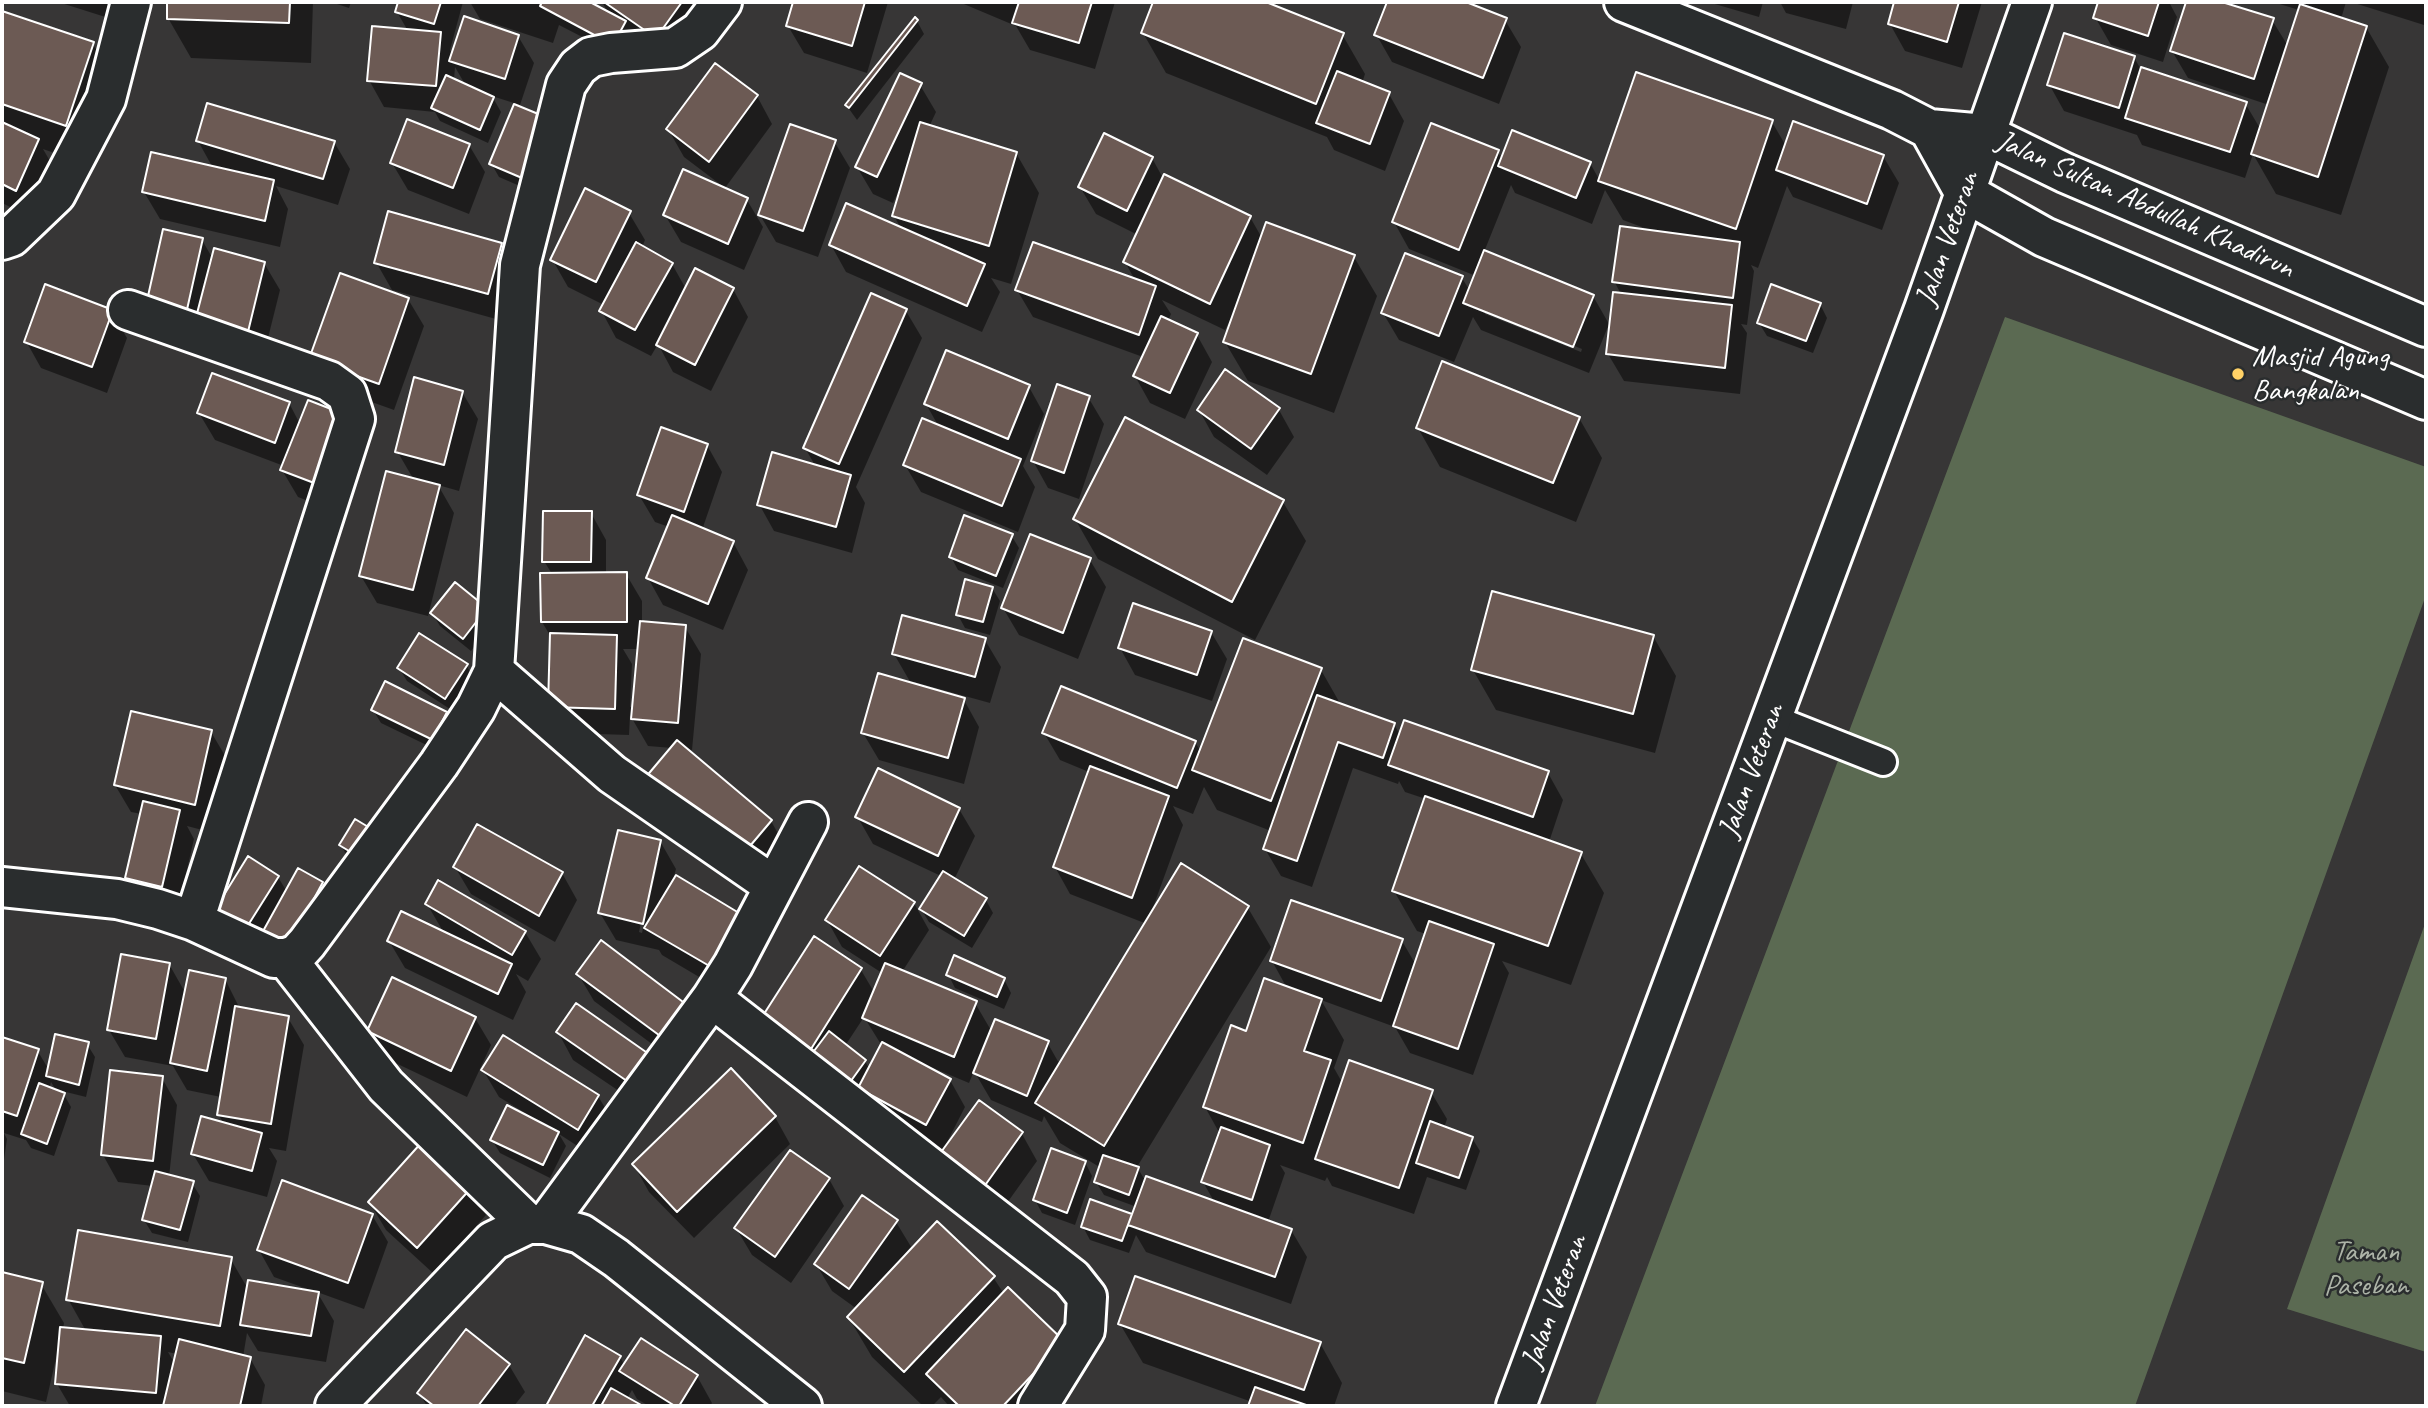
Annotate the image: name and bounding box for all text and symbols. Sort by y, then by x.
street label: Jalan Sultan Abdullah Khadirun [1991,123,2299,287]
street label: Jalan Veteran [1908,167,1988,311]
place label: Masjid Agung Bangkalan [2252,339,2389,410]
marker: Masjid Agung Bangkalan [2230,366,2246,382]
street label: Jalan Veteran [1711,699,1793,843]
street label: Jalan Veteran [1514,1230,1596,1374]
park label: Taman Paseban [2324,1234,2408,1304]

